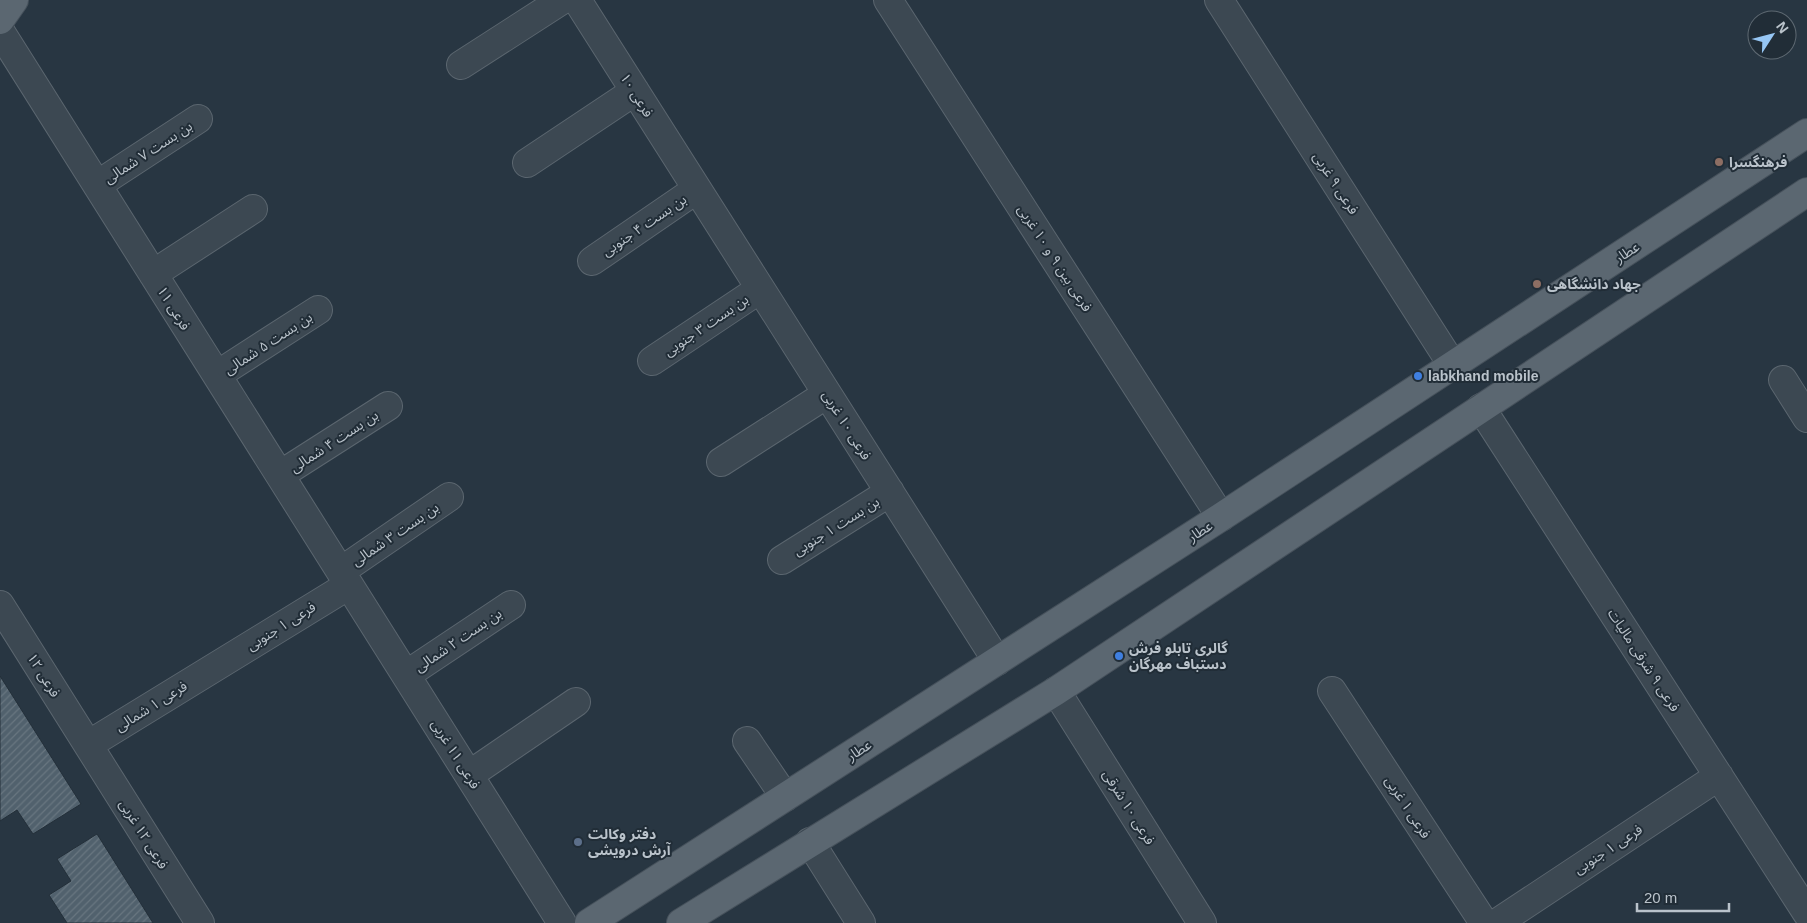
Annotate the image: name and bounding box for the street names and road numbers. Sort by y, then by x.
street label: فرعی ۱۰ [616,70,657,120]
street label: بن بست ۷ شمالی [101,117,196,187]
street label: فرعی ۹ غربی [1309,149,1362,218]
street label: بن بست ۴ جنوبی [599,191,690,260]
street label: فرعی بین ۹ و ۱۰ غربی [1014,202,1095,315]
street label: عطار [1611,238,1643,267]
street label: فرعی ۱۱ [153,283,194,333]
street label: بن بست ۳ جنوبی [661,291,752,360]
street label: بن بست ۵ شمالی [221,308,316,378]
street label: فرعی ۱۰ غربی [818,387,875,463]
street label: بن بست ۴ شمالی [287,406,382,476]
street label: بن بست ۱ جنوبی [790,493,883,560]
street label: بن بست ۳ شمالی [348,499,442,570]
street label: عطار [1184,517,1216,546]
street label: فرعی ۱ جنوبی [244,598,319,654]
street label: بن بست ۲ شمالی [411,605,505,676]
street label: فرعی ۹ شرقی مالیات [1604,606,1683,715]
street label: فرعی ۱۲ [23,650,64,700]
street label: فرعی ۱ شمالی [112,678,190,735]
street label: فرعی ۱۱ غربی [427,716,484,792]
street label: عطار [843,736,875,765]
street label: فرعی ۱۰ شرقی [1099,767,1158,848]
street label: فرعی ۱ غربی [1381,773,1434,842]
street label: فرعی ۱۲ غربی [115,796,172,872]
street label: فرعی ۱ جنوبی [1571,821,1646,878]

